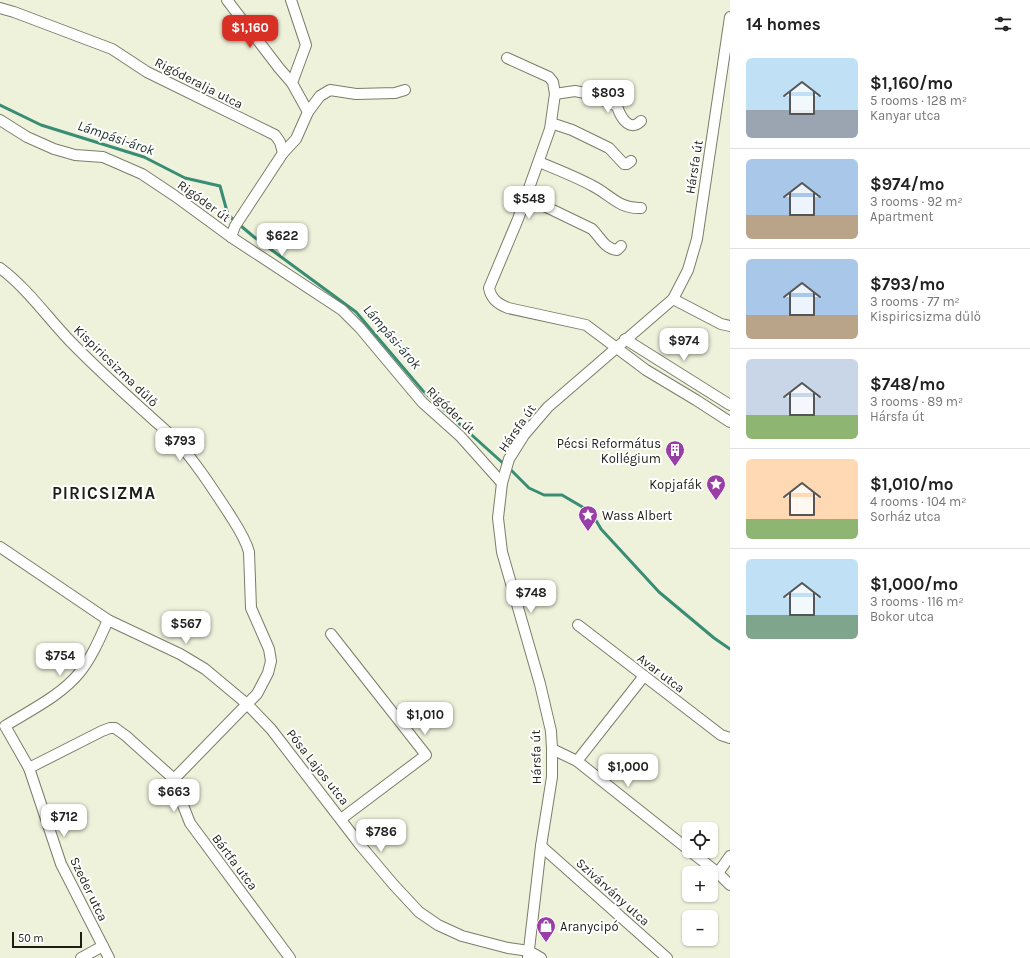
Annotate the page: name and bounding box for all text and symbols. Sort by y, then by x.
icon: filters [992,13,1014,35]
text: 14 homes [746,14,821,34]
pin: $1,160 [217,15,283,49]
text: $1,160 [231,20,269,35]
street label: Rigóderalja utca [152,54,246,112]
text: $1,160/mo [870,73,953,93]
icon: home [778,74,826,122]
pin: $803 [584,80,632,114]
text: $803 [591,85,625,100]
text: 5 rooms · 128 m² [870,93,967,108]
text: Kanyar utca [870,108,941,123]
water label: Lámpási-árok [75,117,157,159]
street label: Hársfa út [682,139,706,195]
text: $974/mo [870,174,944,194]
icon: home [778,175,826,223]
street label: Rigóder út [175,177,233,225]
pin: $548 [505,186,553,220]
text: $548 [513,191,545,206]
text: 3 rooms · 92 m² [870,194,963,209]
text: Apartment [870,209,933,224]
pin: $622 [258,223,306,257]
text: $622 [266,228,298,243]
text: $793/mo [870,274,945,294]
icon: home [778,275,826,323]
text: 3 rooms · 77 m² [870,294,960,309]
water label: Lámpási-árok [359,301,425,373]
text: Kispiricsizma dűlő [870,309,981,324]
street label: Kispiricsizma dűlő [71,322,161,410]
pin: $974 [660,328,708,362]
text: $974 [668,333,700,348]
text: $748/mo [870,374,945,394]
icon: home [778,375,826,423]
street label: Rigóder út [424,383,478,437]
text: 3 rooms · 89 m² [870,394,963,409]
street label: Hársfa út [495,401,539,455]
text: Hársfa út [870,409,924,424]
pin: $793 [156,428,204,462]
text: $793 [164,433,196,448]
place label: Pécsi Református Kollégium [557,436,661,466]
building icon: Pécsi Református Kollégium [664,439,686,467]
place icon: Kopjafák [705,473,727,501]
text: $1,010/mo [870,474,953,494]
icon: home [778,475,826,523]
place label: Kopjafák [649,477,702,492]
district label: PIRICSIZMA [52,483,156,503]
text: 4 rooms · 104 m² [870,494,966,509]
place icon: Wass Albert [577,504,599,532]
place label: Wass Albert [602,508,672,523]
text: Sorház utca [870,509,941,524]
text: $1,000/mo [870,574,958,594]
icon: home [778,575,826,623]
pin: $748 [507,580,555,614]
text: $748 [515,585,547,600]
text: 3 rooms · 116 m² [870,594,964,609]
text: Bokor utca [870,609,934,624]
pin: $567 [162,611,210,645]
text: $567 [171,616,201,631]
pin: $754 [36,643,84,677]
text: $754 [45,648,75,663]
street label: Avar utca [634,650,688,696]
pin: $1,010 [392,702,458,736]
text: $1,010 [406,707,444,722]
street label: Pósa Lajos utca [284,726,352,808]
street label: Hársfa út [528,730,544,784]
pin: $1,000 [595,754,661,788]
text: $1,000 [607,759,649,774]
pin: $663 [150,779,198,813]
text: $663 [158,784,190,799]
pin: $712 [40,804,88,838]
text: $712 [50,809,78,824]
pin: $786 [357,819,405,853]
map controls [682,822,718,946]
button: locate [682,822,718,858]
text: $786 [365,824,397,839]
street label: Bártfa utca [209,831,261,893]
street label: Szeder utca [67,854,111,924]
street label: Szivárvány utca [573,855,653,929]
button: + [682,866,718,902]
button: − [682,910,718,946]
shop icon: Aranycipó [535,915,557,943]
place label: Aranycipó [560,919,619,934]
scale bar [12,930,82,949]
text: 50 m [18,932,44,945]

